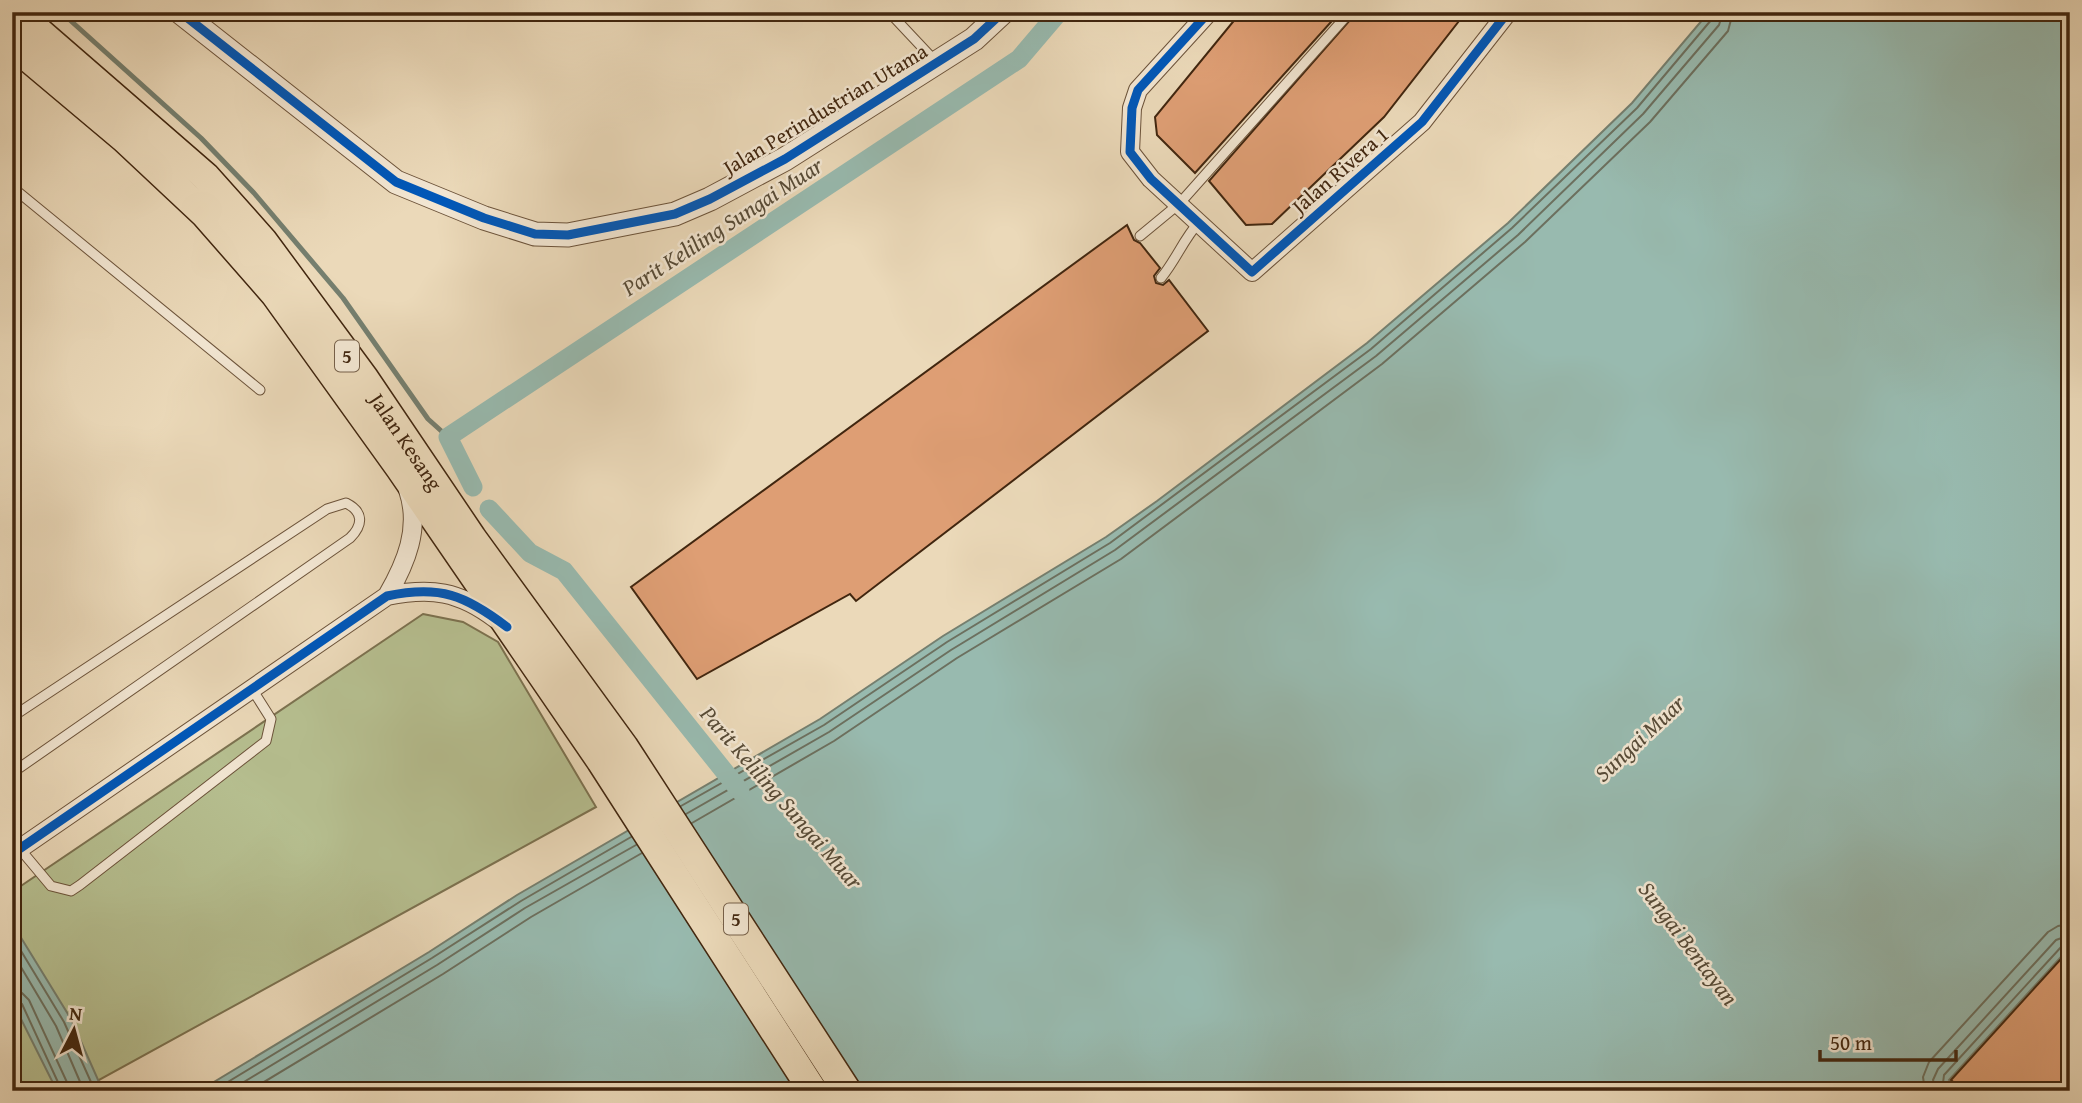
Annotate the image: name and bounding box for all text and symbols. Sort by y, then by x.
street label: Jalan Perindustrian Utama [714,35,933,184]
street label: Jalan Rivera 1 [1282,119,1395,223]
water label: Parit Keliling Sungai Muar [614,148,830,304]
road number: 5 [335,340,359,372]
street label: Jalan Kesang [361,384,451,497]
water label: Sungai Muar [1586,686,1693,789]
water label: Parit Keliling Sungai Muar [692,697,872,897]
water label: Sungai Bentayan [1631,874,1747,1012]
road number: 5 [724,903,748,934]
north arrow [38,995,108,1064]
text: N [68,999,84,1028]
scale bar [1820,1019,1956,1063]
text: 50 m [1830,1027,1872,1058]

